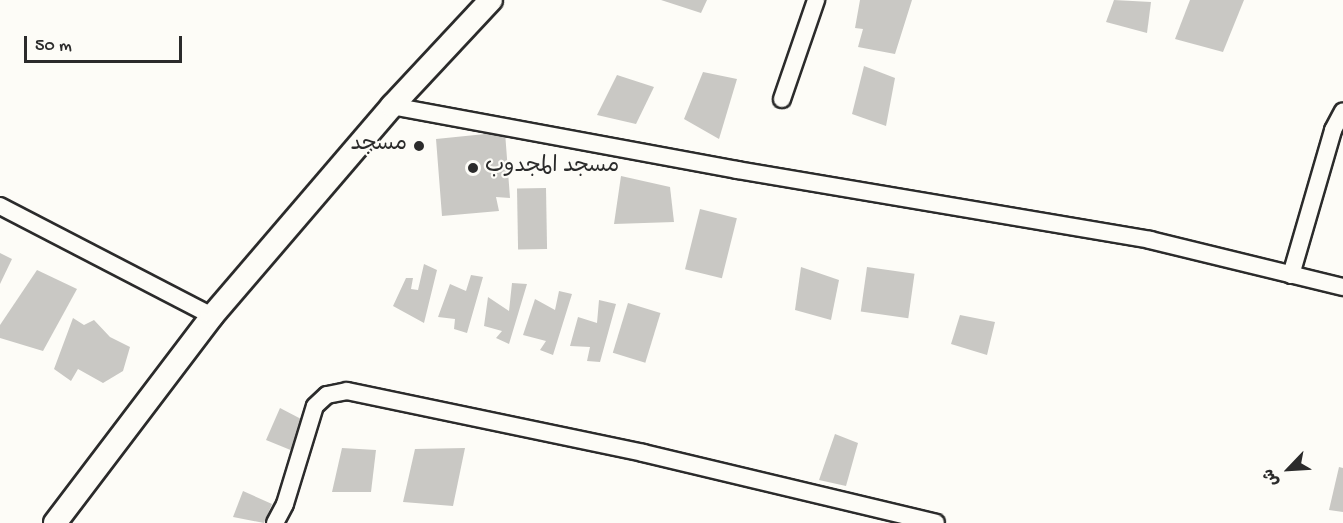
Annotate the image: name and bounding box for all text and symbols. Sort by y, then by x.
scale bar [27,24,184,62]
text: 50 m [35,36,72,57]
place label: مسجد [351,133,407,159]
marker: مسجد [412,139,426,153]
place label: مسجد المجدوب [485,155,619,181]
marker: مسجد المجدوب [466,161,480,175]
north arrow [1259,439,1319,499]
text: ش [1260,465,1285,489]

